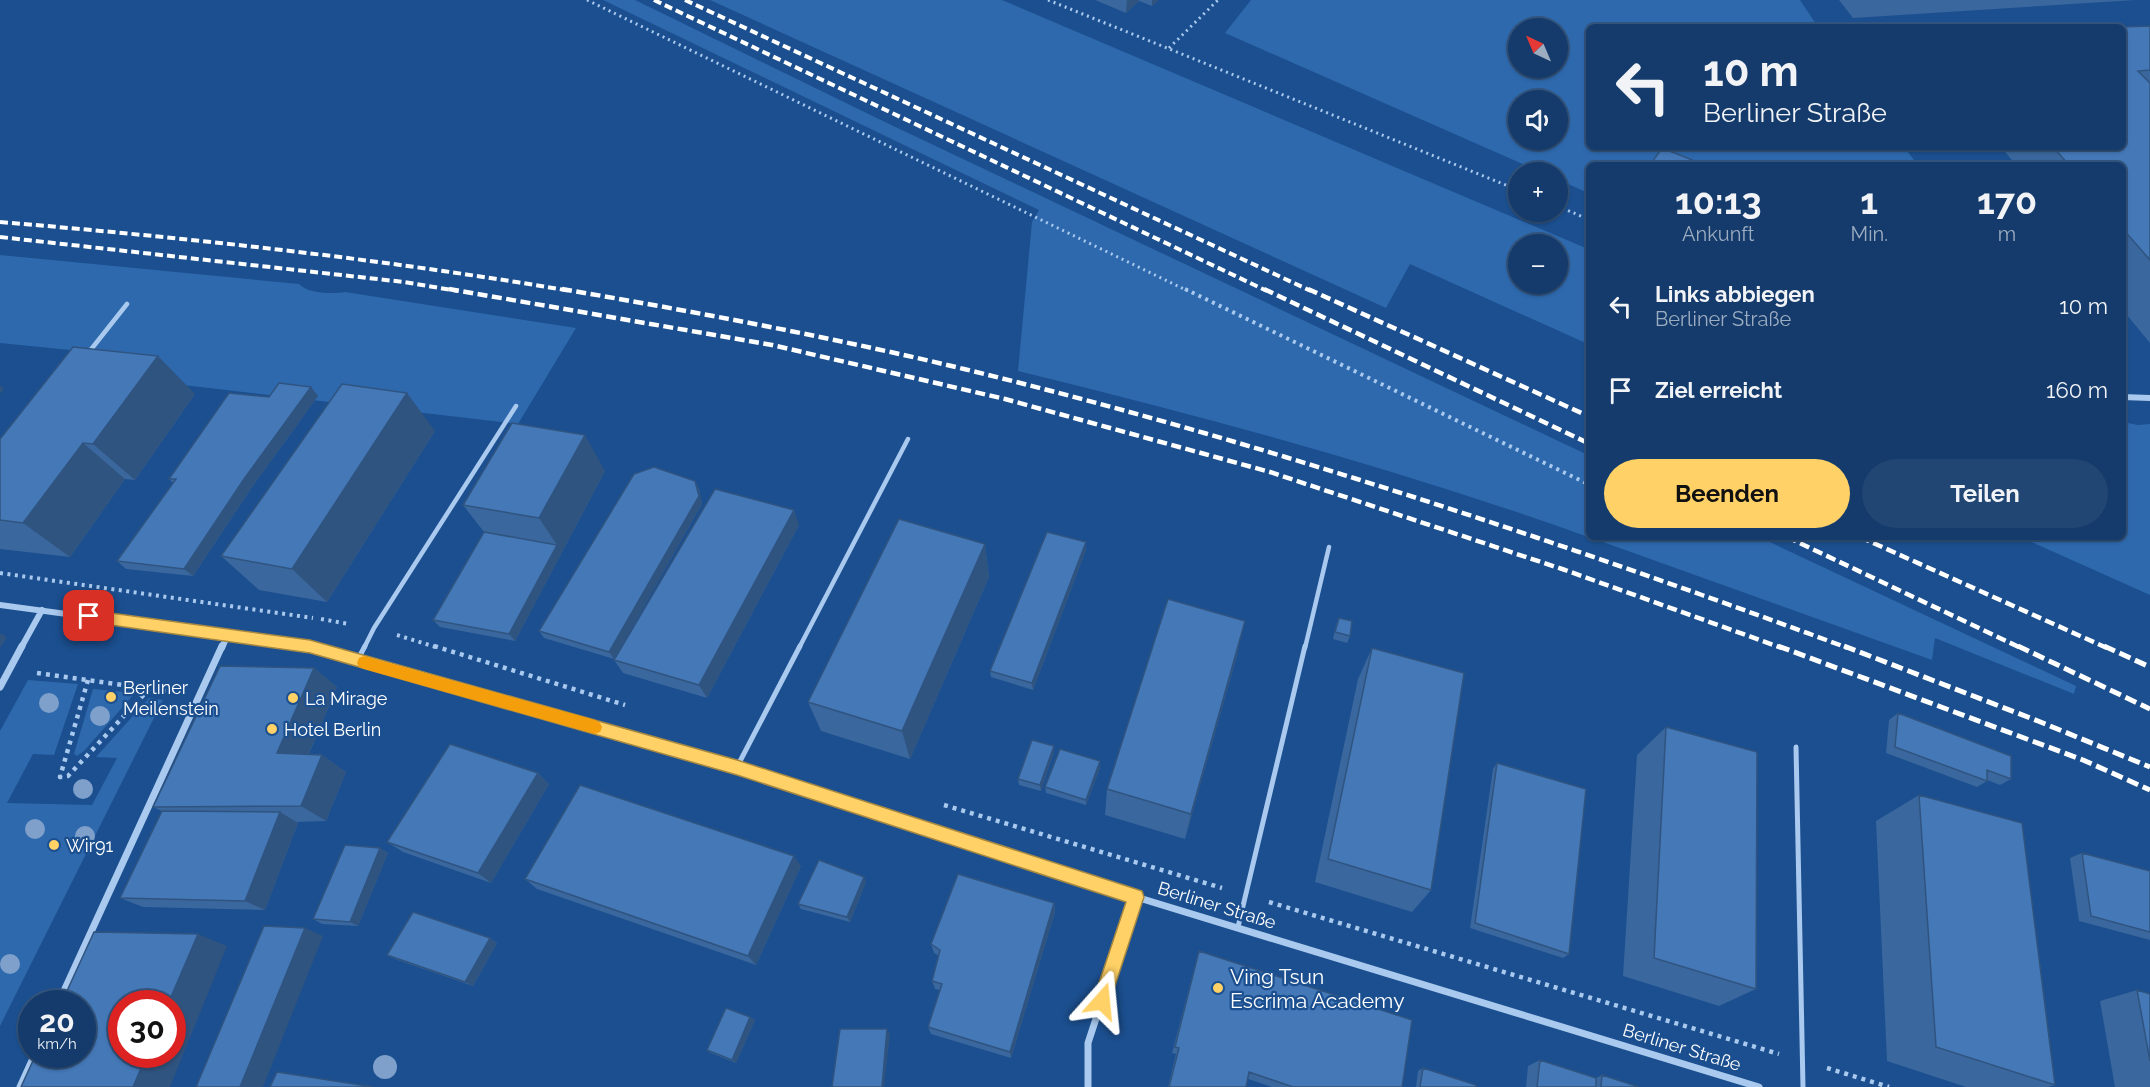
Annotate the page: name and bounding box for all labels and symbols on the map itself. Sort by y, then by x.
north arrow [1508,18,1568,78]
pin [63,590,114,641]
place label: Berliner Meilenstein [123,677,219,719]
place label: La Mirage [305,688,388,709]
marker: Berliner Meilenstein [104,690,118,704]
marker: La Mirage [286,691,300,705]
place label: Hotel Berlin [284,719,381,740]
marker: Hotel Berlin [265,722,279,736]
place label: Wir91 [66,835,114,856]
marker: Wir91 [47,838,61,852]
street label: Berliner Straße [1155,877,1279,933]
place label: Ving Tsun Escrima Academy [1230,964,1405,1013]
position arrow [1070,969,1134,1033]
marker: Ving Tsun Escrima Academy [1211,981,1225,995]
speed limit sign: 30 [108,990,186,1068]
street label: Berliner Straße [1620,1019,1744,1075]

